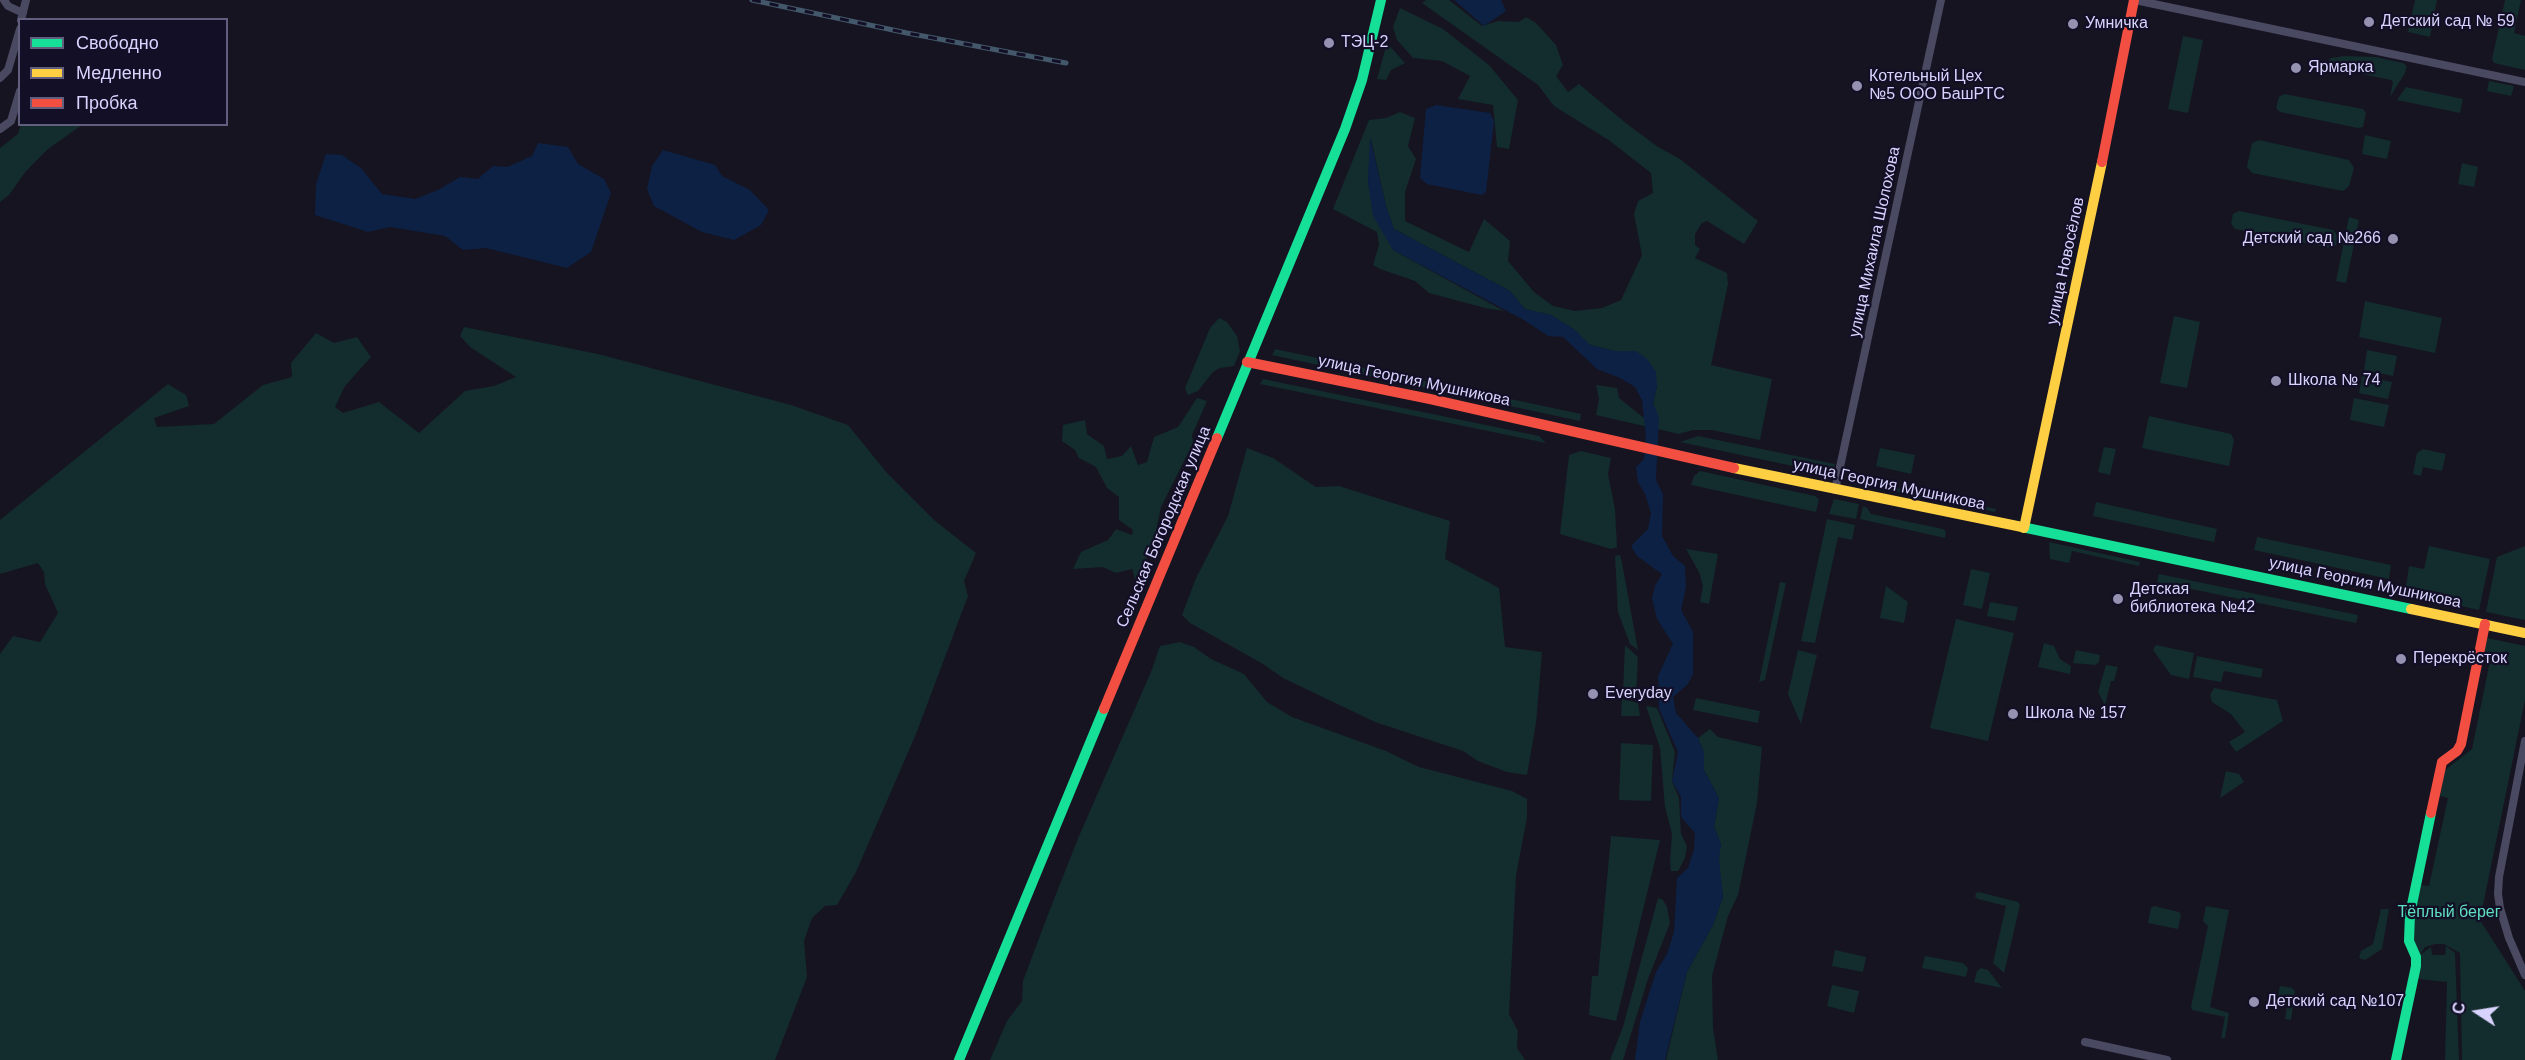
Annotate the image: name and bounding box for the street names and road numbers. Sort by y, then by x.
street label: улица Михаила Шолохова [1845,145,1905,339]
street label: улица Новосёлов [2043,195,2089,327]
street label: улица Георгия Мушникова [1316,351,1512,411]
street label: Сельская Богородская улица [1113,423,1215,631]
street label: улица Георгия Мушникова [1791,455,1987,515]
street label: улица Георгия Мушникова [2267,553,2463,613]

